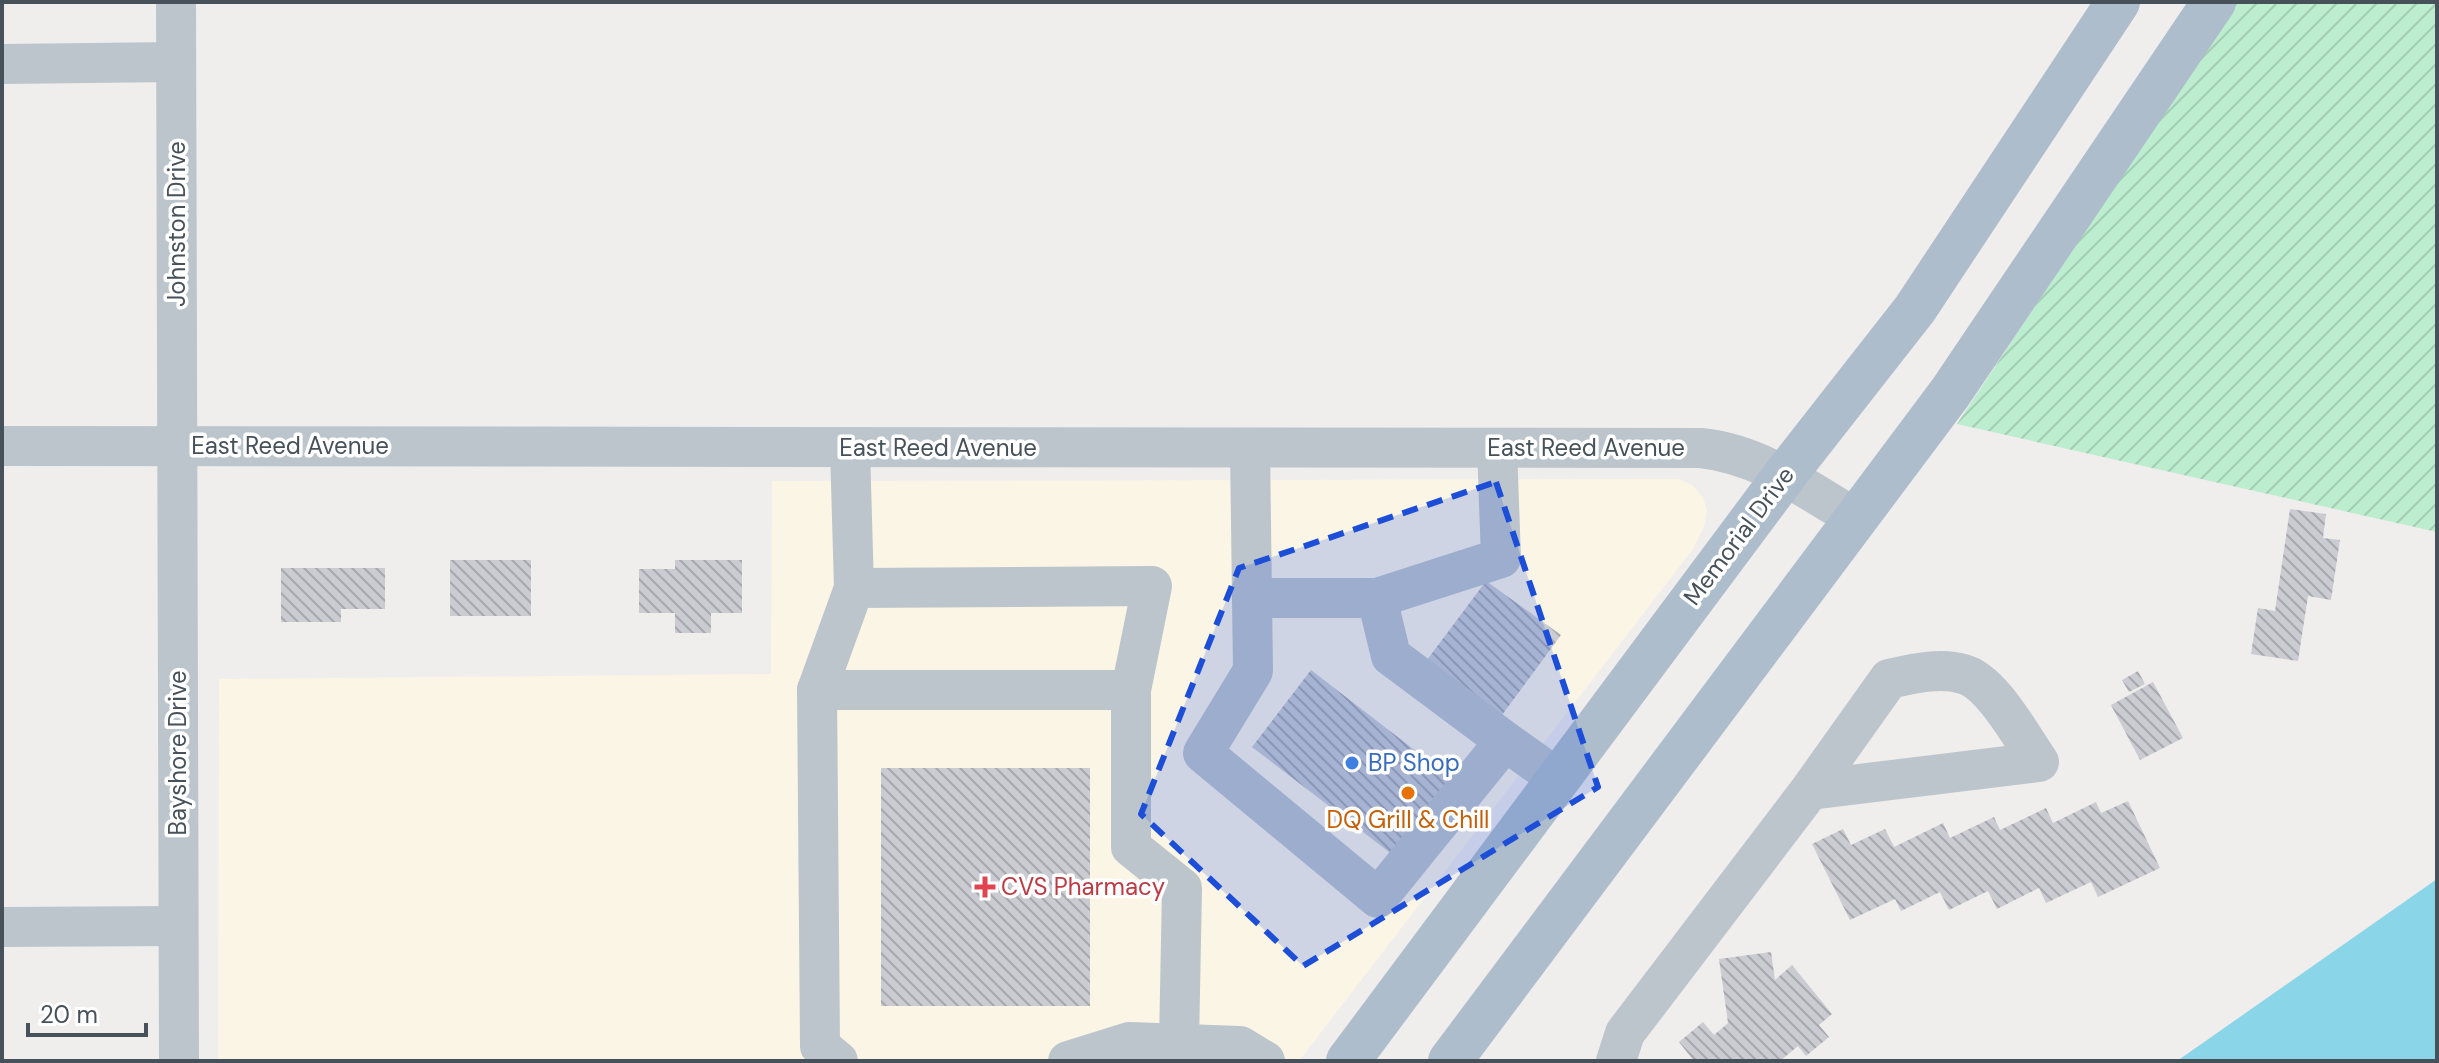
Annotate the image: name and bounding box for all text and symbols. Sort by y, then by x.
street label: Johnston Drive [161,141,192,307]
street label: East Reed Avenue [191,430,389,461]
street label: East Reed Avenue [839,432,1037,463]
street label: East Reed Avenue [1487,432,1685,463]
street label: Memorial Drive [1676,460,1801,611]
street label: Bayshore Drive [162,670,193,836]
place label: BP Shop [1368,747,1460,778]
marker: BP Shop [1343,754,1361,772]
marker: DQ Grill & Chill [1399,784,1417,802]
place label: DQ Grill & Chill [1327,804,1489,835]
place label: CVS Pharmacy [1001,871,1165,902]
marker: CVS Pharmacy [976,878,994,896]
scale bar [28,987,146,1037]
text: 20 m [40,999,98,1030]

